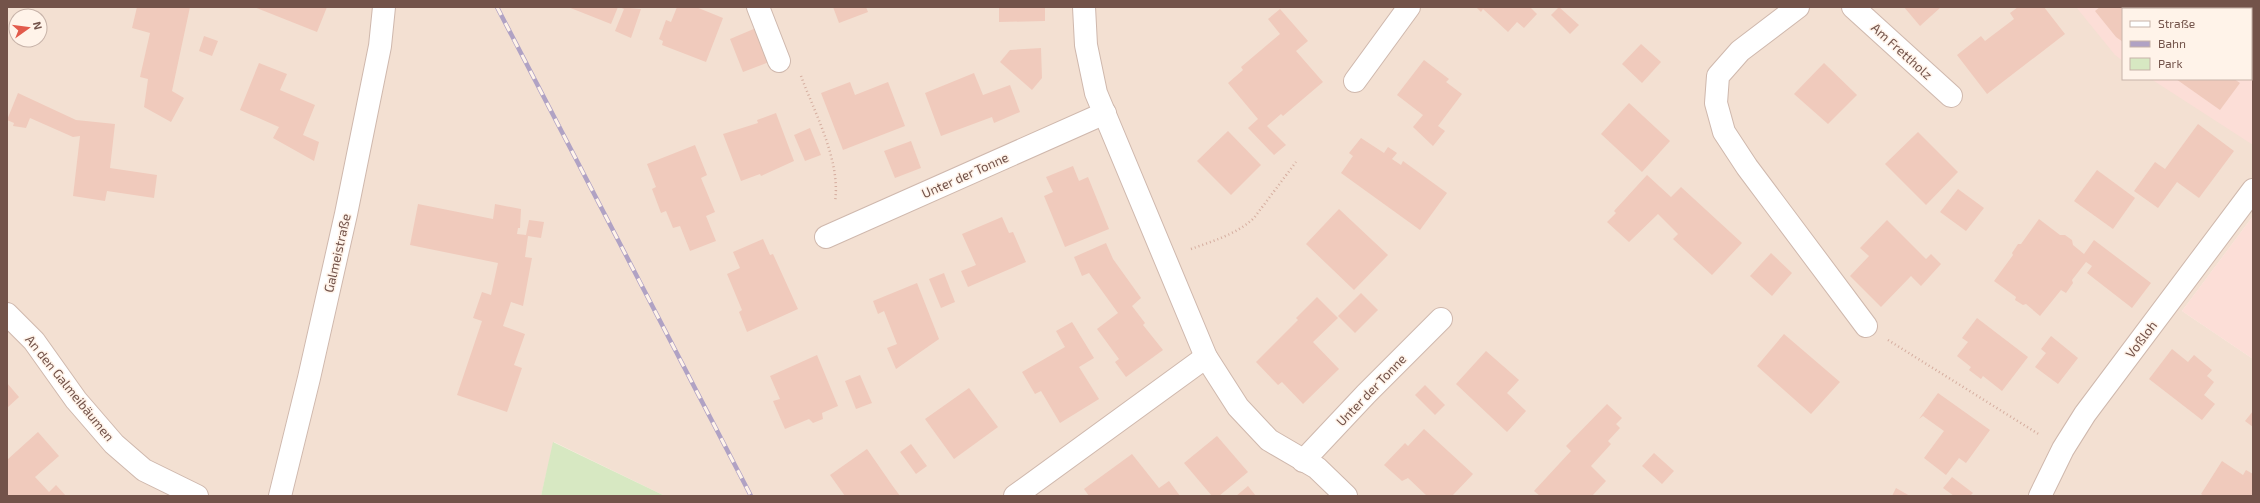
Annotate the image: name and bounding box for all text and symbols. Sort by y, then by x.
north arrow [8,8,48,48]
legend [2122,8,2252,80]
text: Straße [2158,16,2195,30]
street label: Am Frettholz [1868,19,1936,83]
text: N [31,20,45,31]
text: Bahn [2158,36,2186,50]
text: Park [2158,56,2183,70]
street label: Unter der Tonne [919,149,1011,201]
street label: Galmeistraße [320,212,354,294]
street label: Voßloh [2122,317,2160,361]
street label: An den Galmeibäumen [22,332,118,444]
street label: Unter der Tonne [1333,351,1409,429]

